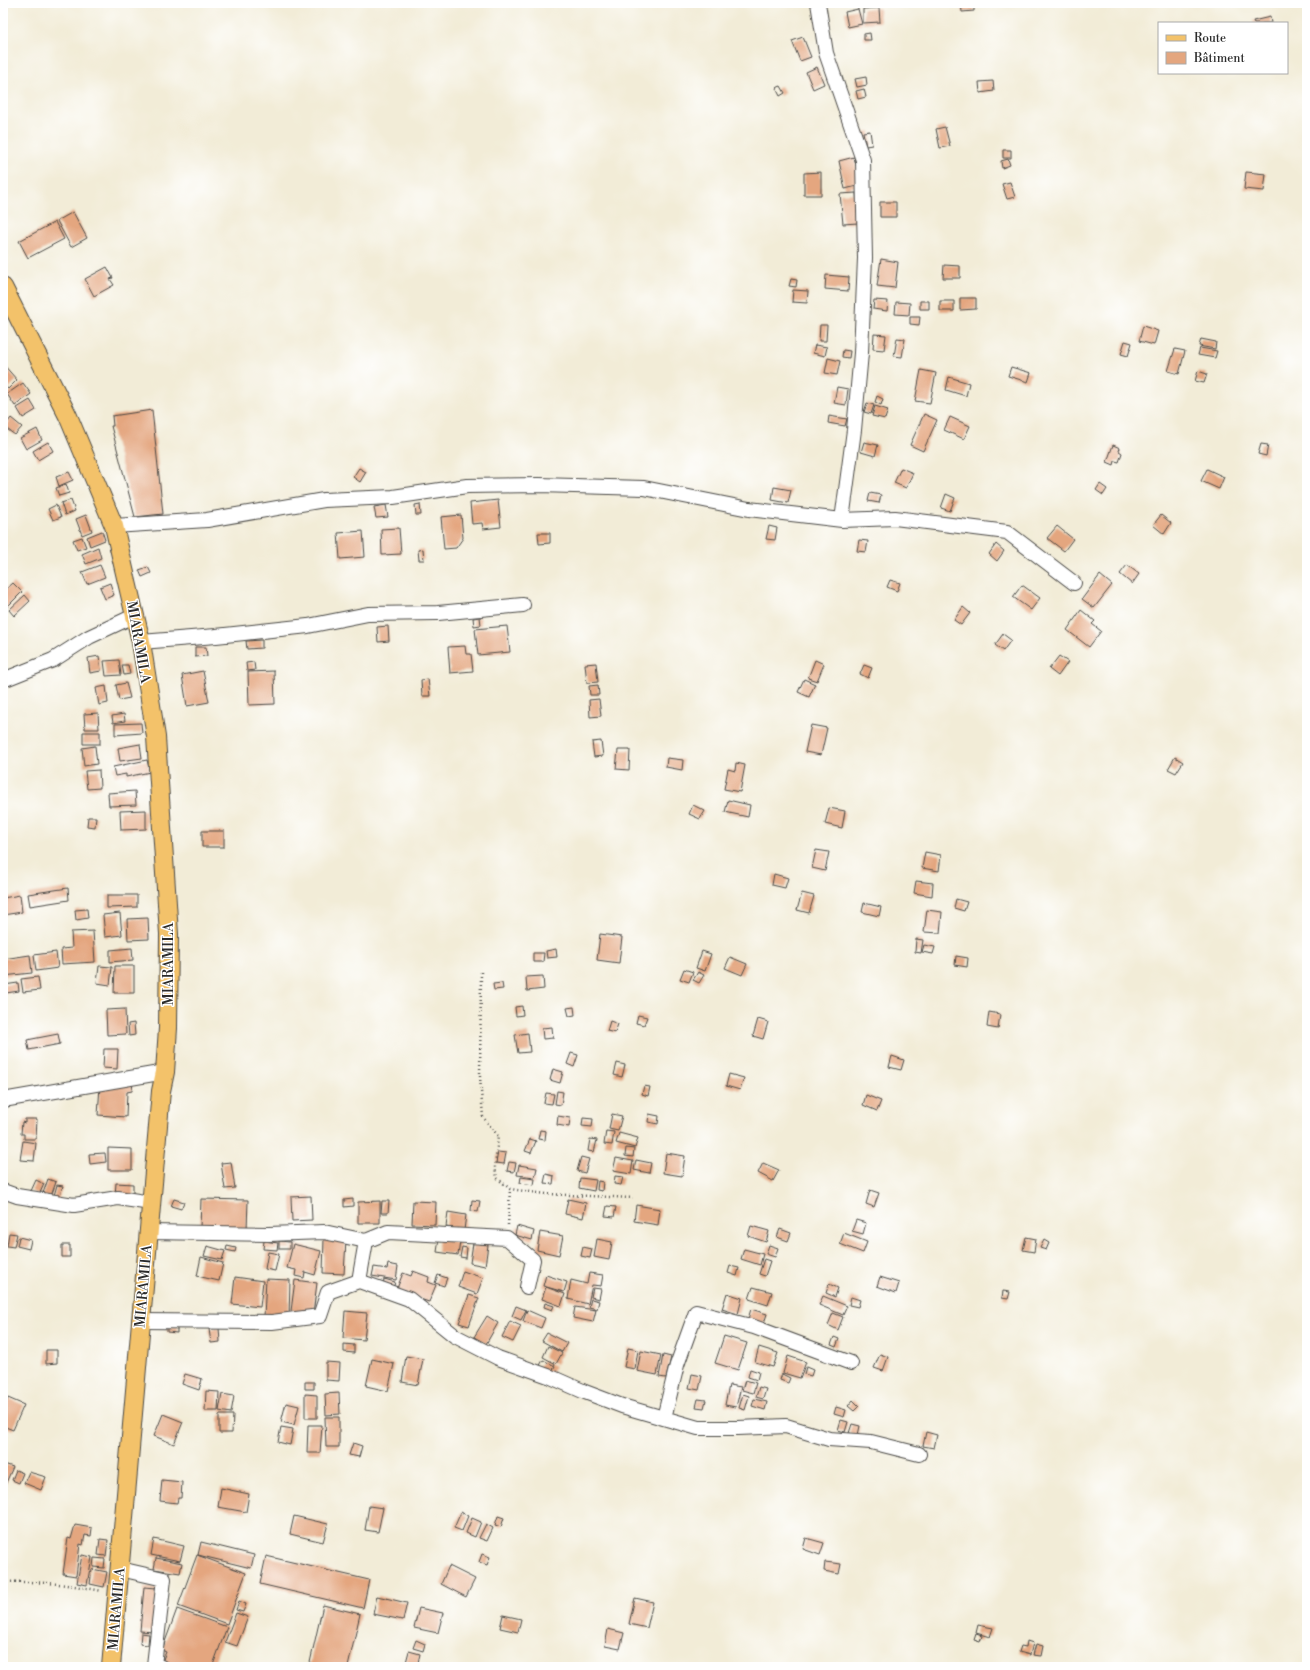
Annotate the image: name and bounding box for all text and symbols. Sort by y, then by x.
legend [1158,22,1288,74]
text: Route [1194,31,1226,46]
text: Bâtiment [1193,51,1245,66]
street label: MIARAMILA [122,600,154,685]
street label: MIARAMILA [160,922,178,1006]
street label: MIARAMILA [131,1243,157,1328]
street label: MIARAMILA [104,1566,130,1651]

